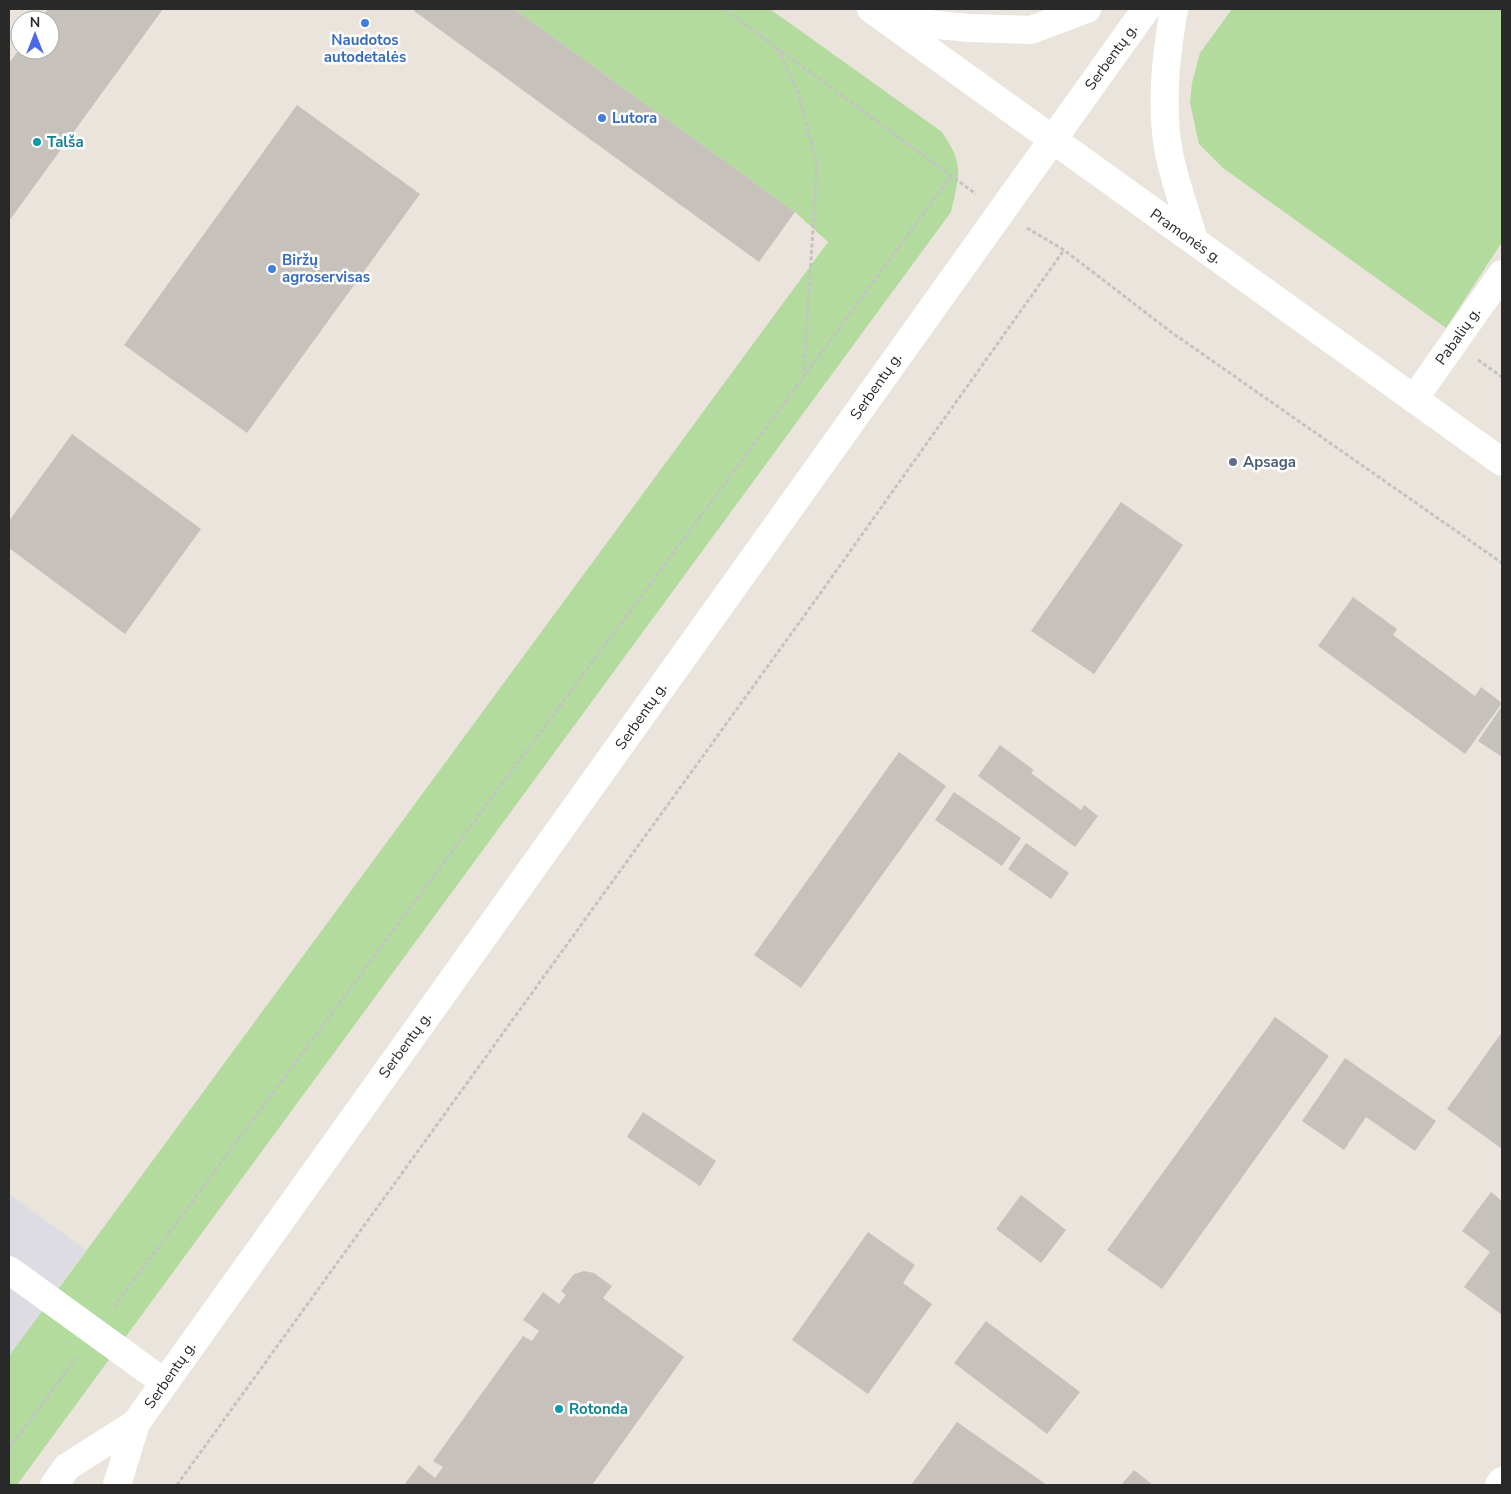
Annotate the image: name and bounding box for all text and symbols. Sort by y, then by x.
north arrow [10,10,60,60]
text: N [30,13,40,32]
marker: Naudotos autodetalės [359,17,371,29]
street label: Serbentų g. [1080,20,1142,94]
place label: Naudotos autodetalės [324,30,406,67]
place label: Lutora [612,108,657,128]
marker: Lutora [596,112,608,124]
place label: Talša [47,132,84,152]
marker: Talša [31,136,43,148]
street label: Pramonės g. [1146,204,1226,268]
place label: Biržų agroservisas [282,250,370,287]
marker: Biržų agroservisas [266,263,278,275]
street label: Pabalių g. [1431,303,1485,369]
street label: Serbentų g. [846,348,906,424]
place label: Apsaga [1243,452,1296,472]
marker: Apsaga [1227,456,1239,468]
street label: Serbentų g. [611,678,671,754]
street label: Serbentų g. [374,1008,436,1082]
street label: Serbentų g. [140,1337,200,1413]
place label: Rotonda [569,1399,628,1419]
marker: Rotonda [553,1403,565,1415]

